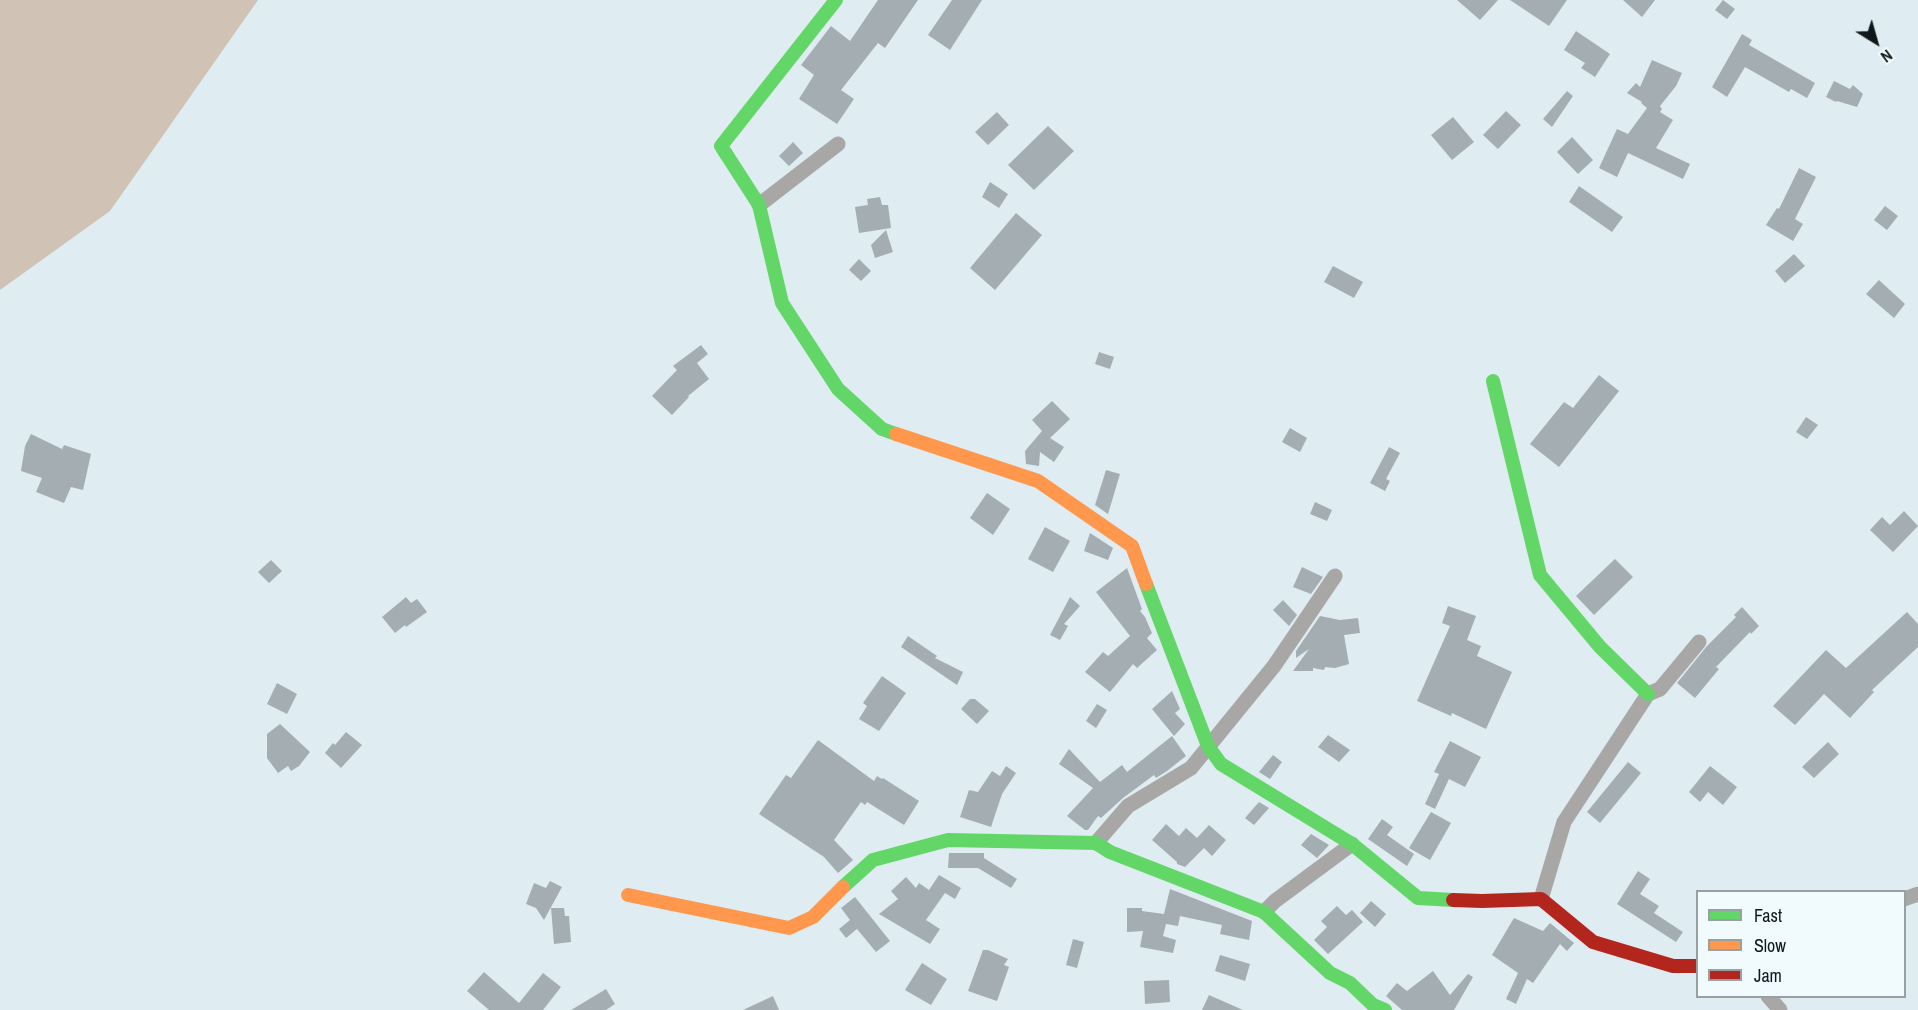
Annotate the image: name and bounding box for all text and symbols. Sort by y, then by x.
north arrow [1846,12,1906,72]
text: N [1876,45,1897,68]
legend [1696,890,1906,998]
text: Fast [1754,903,1782,928]
text: Slow [1754,933,1786,958]
text: Jam [1754,963,1782,988]

